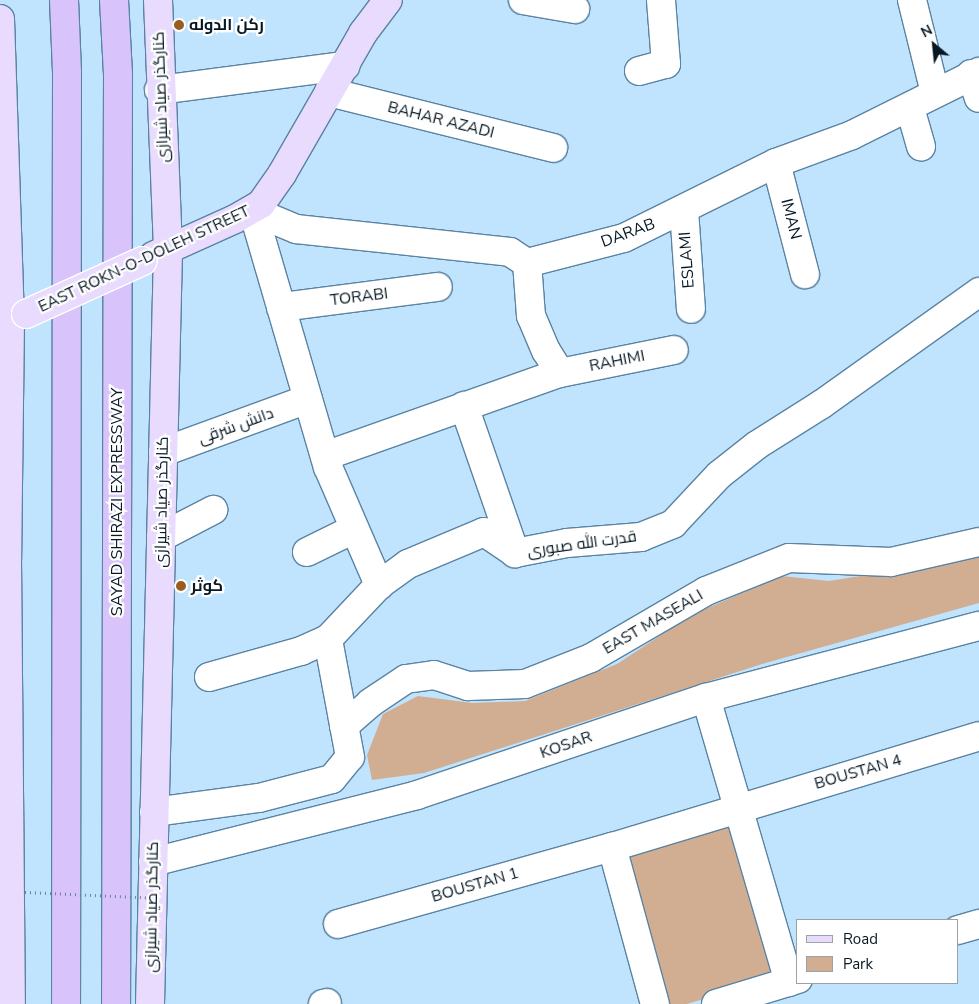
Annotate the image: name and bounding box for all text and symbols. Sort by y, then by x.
place label: رکن الدوله [189,15,264,35]
marker: رکن الدوله [173,19,185,31]
north arrow [909,20,959,70]
text: N [918,20,936,42]
street label: کنارگذر صیاد شیرازی [149,31,173,163]
street label: BAHAR AZADI [386,97,496,143]
street label: IMAN [777,197,805,241]
street label: EAST ROKN-O-DOLEH STREET [35,201,253,317]
street label: DARAB [598,214,658,252]
street label: ESLAMI [675,231,699,289]
street label: TORABI [329,284,389,310]
street label: RAHIMI [588,346,646,376]
street label: SAYAD SHIRAZI EXPRESSWAY [107,388,127,616]
street label: دانش شرقی [196,404,276,448]
street label: کنارگذر صیاد شیرازی [151,436,173,568]
street label: قدرت الله صبوری [526,527,638,561]
place label: کوثر [191,576,223,596]
marker: کوثر [175,580,187,592]
street label: EAST MASEALI [599,586,707,658]
street label: KOSAR [537,727,595,763]
street label: BOUSTAN 4 [812,750,904,794]
street label: کنارگذر صیاد شیرازی [141,841,163,973]
street label: BOUSTAN 1 [429,863,521,907]
legend [796,919,959,984]
text: Road [843,929,878,949]
text: Park [843,954,873,974]

